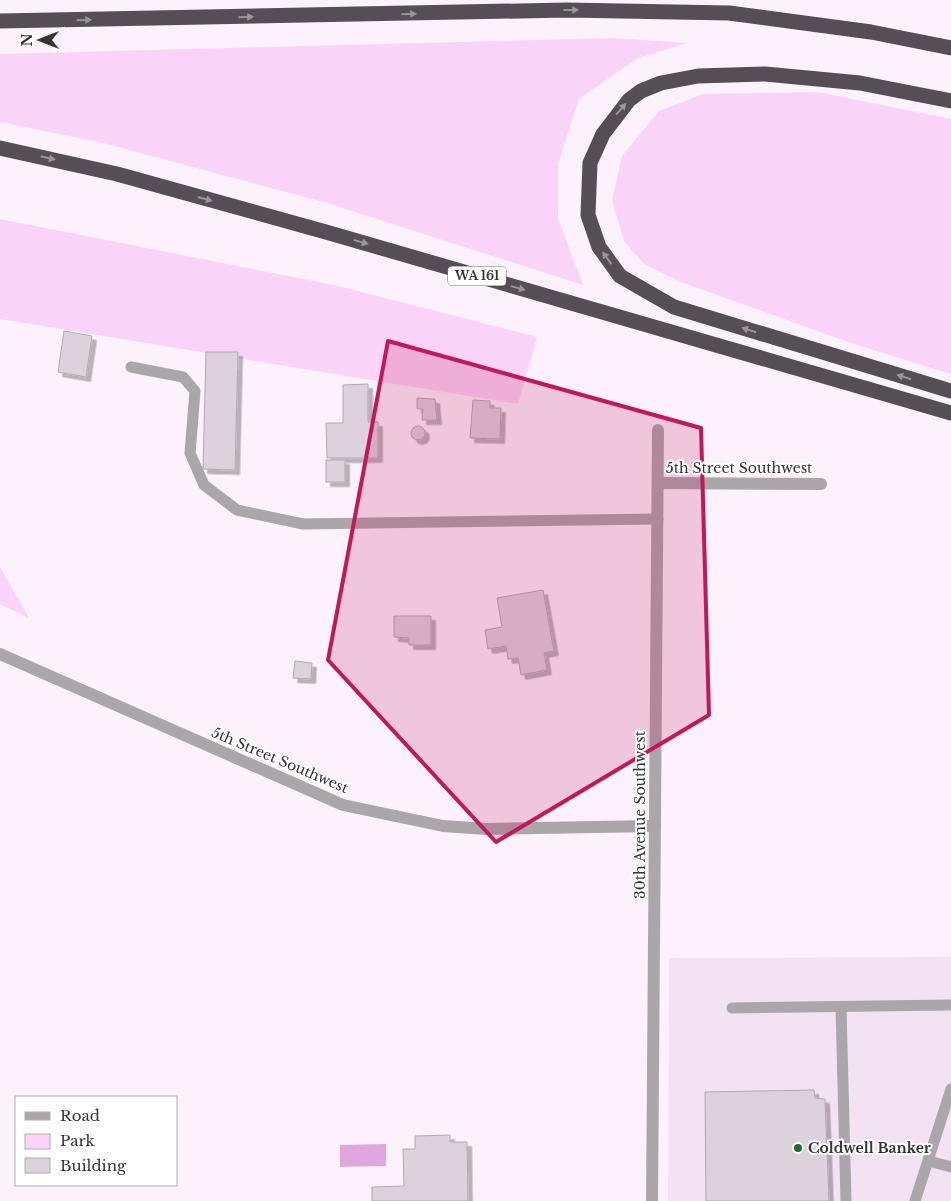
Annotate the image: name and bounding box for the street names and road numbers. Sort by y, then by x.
road number: WA 161 [448,266,506,286]
street label: 5th Street Southwest [666,459,813,477]
street label: 5th Street Southwest [209,723,352,797]
street label: 30th Avenue Southwest [631,730,649,899]

